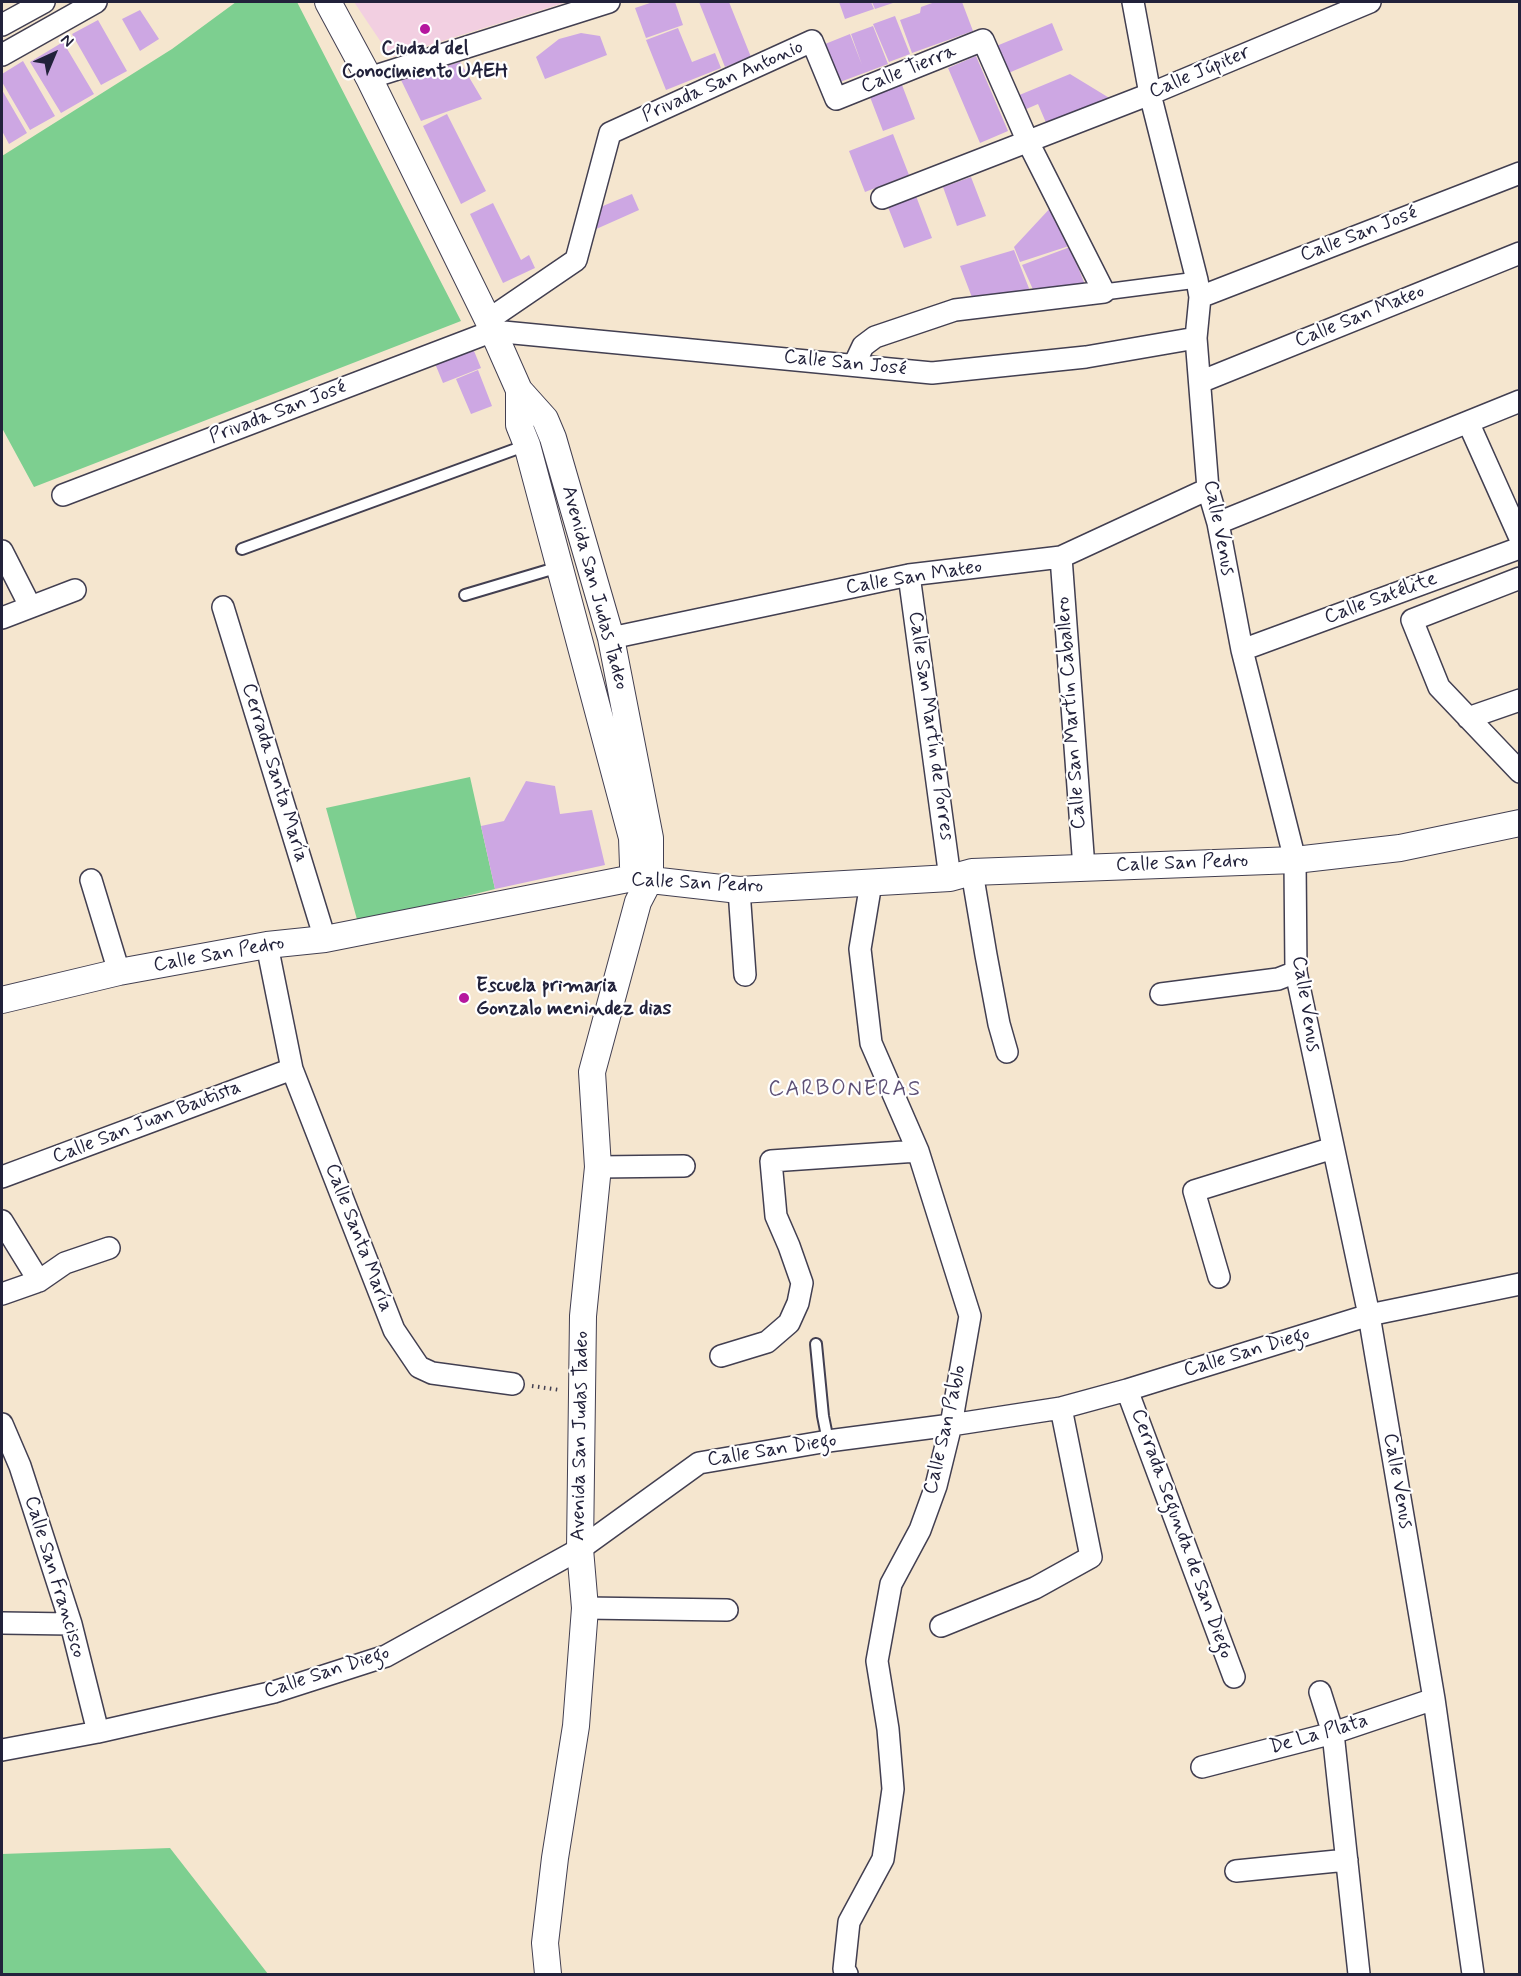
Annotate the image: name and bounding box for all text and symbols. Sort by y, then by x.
marker: Ciudad del Conocimiento UAEH [418,22,432,36]
north arrow [24,24,84,84]
text: N [56,29,78,52]
street label: Privada San Antonio [639,36,807,128]
place label: Ciudad del Conocimiento UAEH [342,38,508,85]
street label: Calle Tierra [858,40,960,100]
street label: Calle Júpiter [1146,41,1254,105]
street label: Calle San José [1297,202,1421,268]
street label: Calle San Mateo [1292,280,1428,354]
street label: Calle San José [782,346,908,382]
street label: Privada San José [206,376,350,450]
street label: Calle Venus [1197,478,1239,578]
street label: Avenida San Judas Tadeo [555,483,633,693]
street label: Calle San Mateo [844,555,984,601]
street label: Calle Satélite [1321,568,1441,630]
street label: Calle San Martín Caballero [1052,596,1092,830]
street label: Calle San Martín de Porres [902,610,958,842]
street label: Cerrada Santa María [235,681,313,865]
street label: Calle San Pedro [1115,850,1249,878]
street label: Calle San Pedro [630,869,764,899]
street label: Calle San Pedro [152,932,286,978]
street label: Calle Venus [1286,954,1324,1054]
place label: Escuela primaria Gonzalo menindez dias [476,975,672,1022]
marker: Escuela primaria Gonzalo menindez dias [457,991,471,1005]
street label: Calle San Juan Bautista [49,1076,245,1170]
district label: CARBONERAS [769,1077,921,1103]
street label: Calle Santa María [319,1160,397,1316]
street label: Calle San Diego [1181,1322,1313,1384]
street label: Avenida San Judas Tadeo [567,1331,595,1541]
street label: Calle San Pablo [919,1363,973,1497]
street label: Cerrada Segunda de San Diego [1125,1406,1237,1662]
street label: Calle San Diego [706,1429,838,1473]
street label: Calle Venus [1377,1431,1417,1531]
street label: Calle San Francisco [18,1493,90,1661]
street label: Calle San Diego [261,1641,393,1705]
street label: De La Plata [1267,1710,1371,1760]

